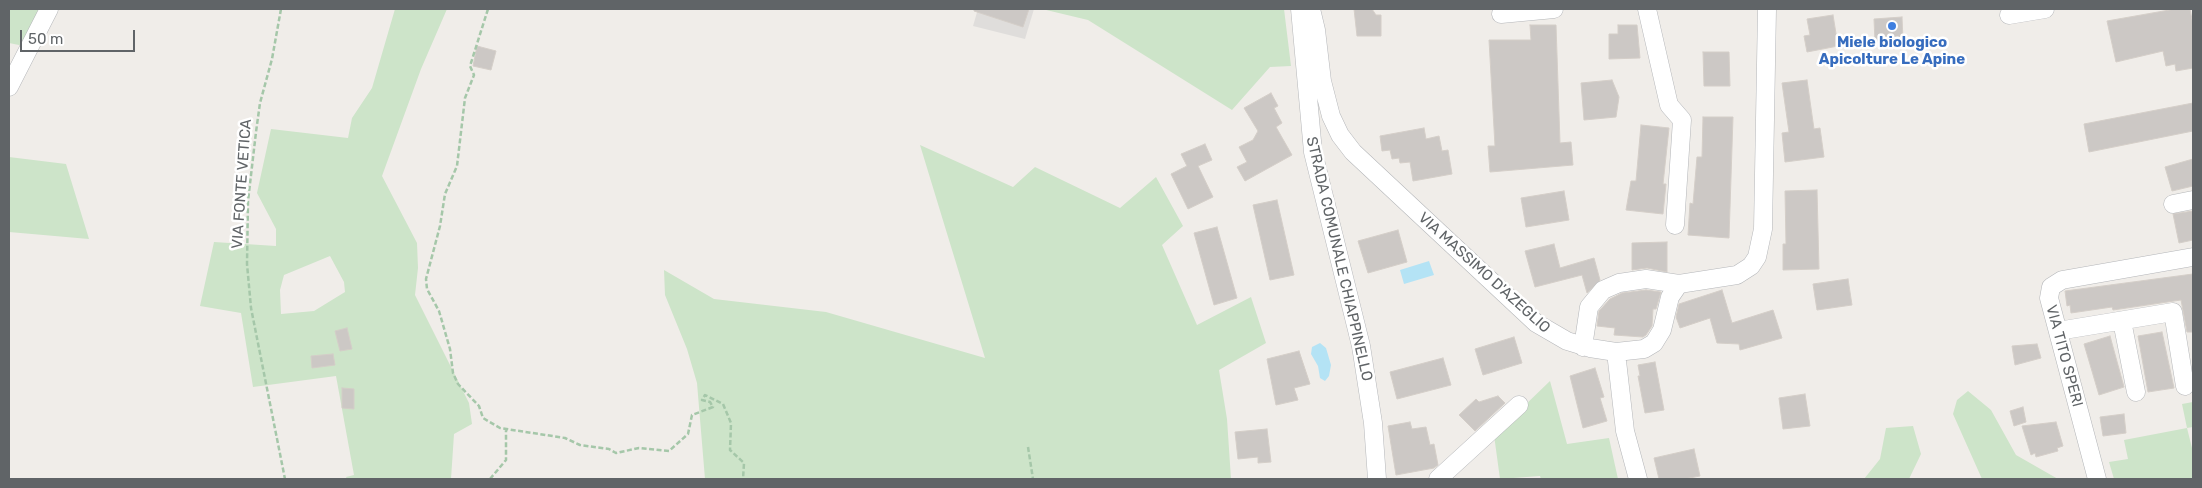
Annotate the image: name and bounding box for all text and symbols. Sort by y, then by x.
scale bar [22,20,138,52]
marker: Miele biologico Apicolture Le Apine [1886,20,1898,32]
text: 50 m [28,30,63,48]
place label: Miele biologico Apicolture Le Apine [1819,34,1965,69]
street label: VIA FONTE VETICA [228,119,256,249]
street label: STRADA COMUNALE CHIAPPINELLO [1302,135,1376,383]
street label: VIA MASSIMO D'AZEGLIO [1414,209,1554,337]
street label: VIA TITO SPERI [2042,303,2086,409]

